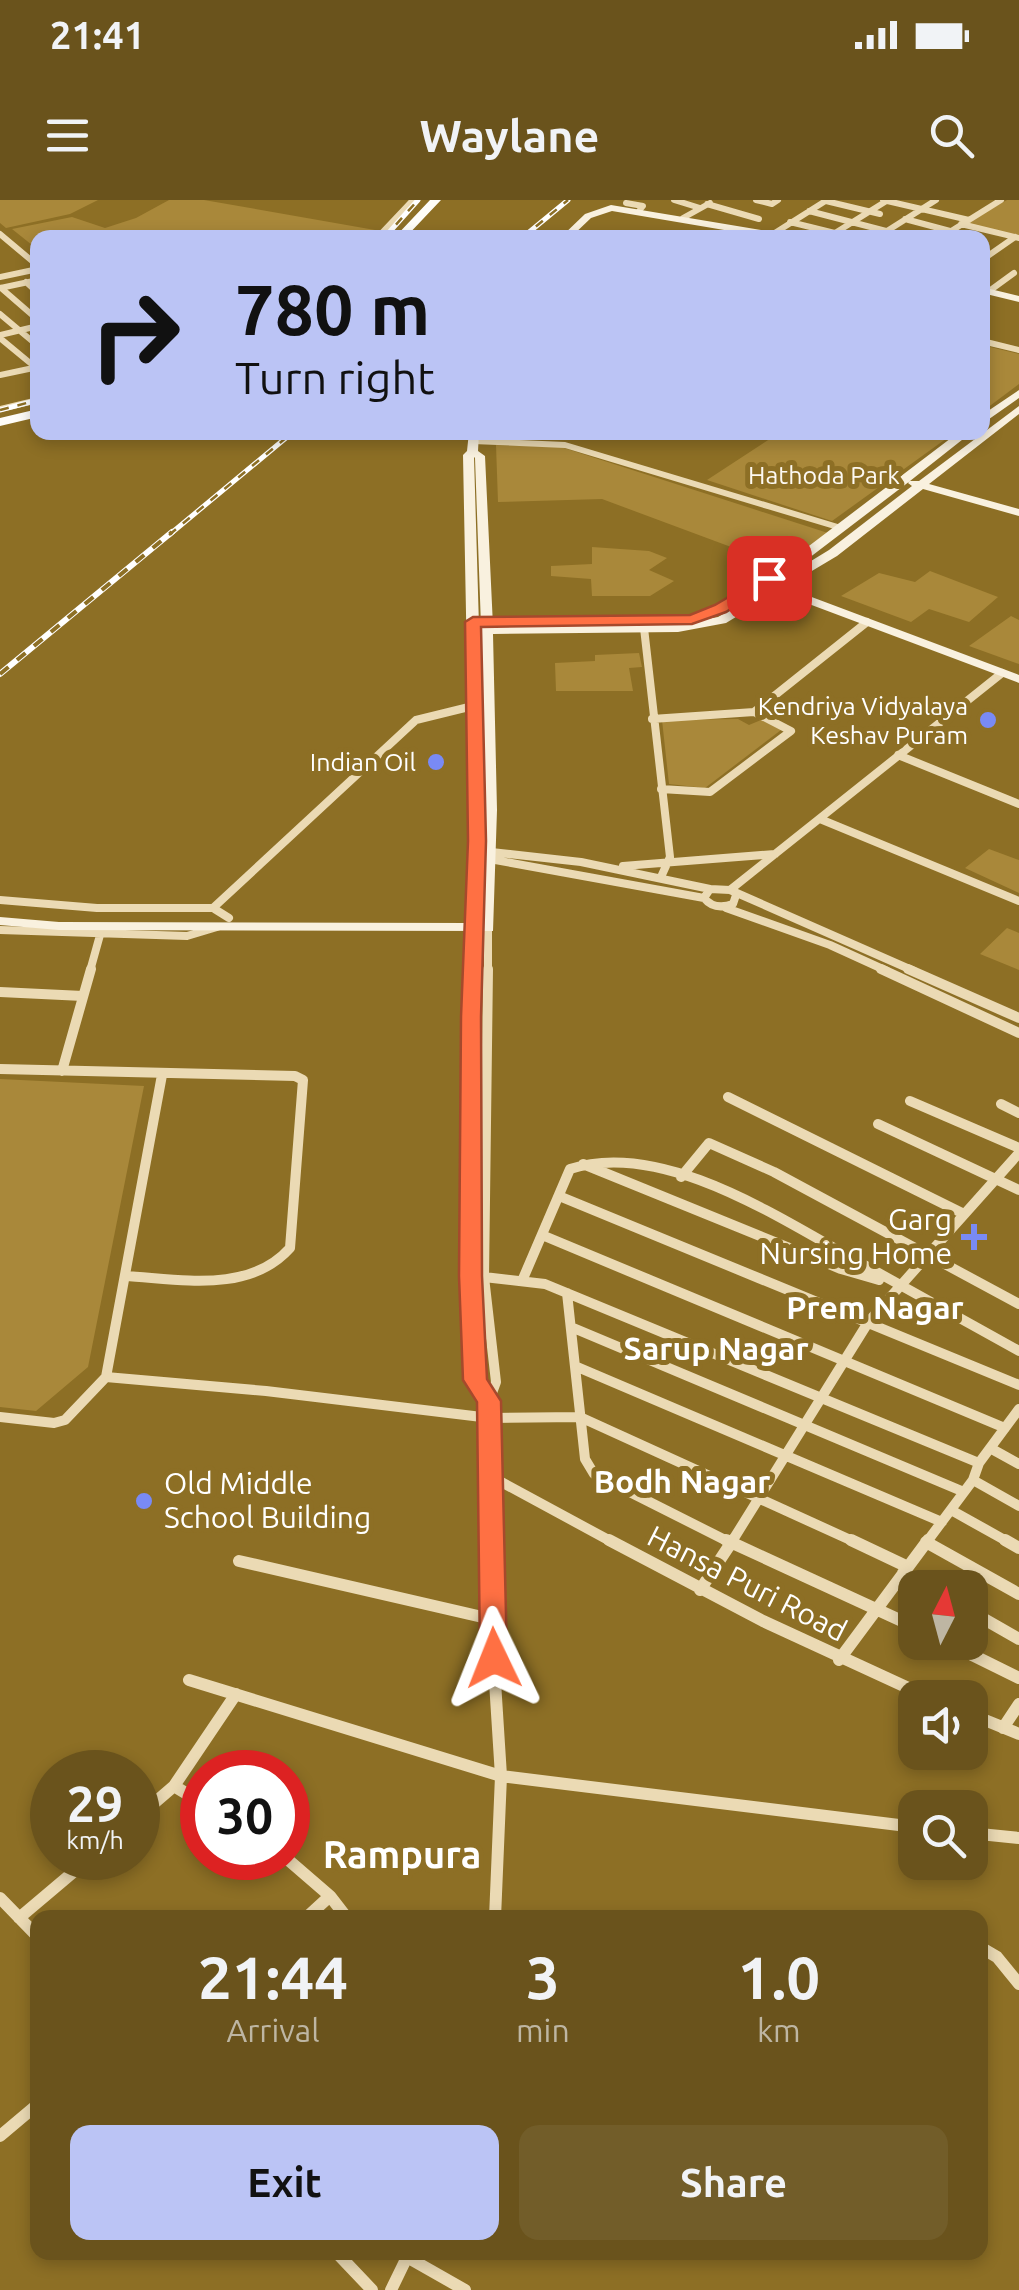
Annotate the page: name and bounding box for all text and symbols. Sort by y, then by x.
text: 21:41 [50,14,145,56]
icon: menu [40,108,95,163]
icon: search [924,108,979,163]
text: Waylane [420,110,599,161]
icon: right [70,270,200,400]
text: 780 m [235,270,430,348]
text: Turn right [235,352,435,403]
park label: Hathoda Park [748,461,900,489]
pin [727,536,812,621]
icon: arrive [742,551,797,606]
place label: Kendriya Vidyalaya Keshav Puram [758,692,968,749]
marker: Kendriya Vidyalaya Keshav Puram [977,709,999,731]
place label: Indian Oil [310,748,416,776]
marker: Indian Oil [425,751,447,773]
place label: Garg Nursing Home [760,1202,952,1270]
marker: Garg Nursing Home [961,1224,987,1250]
district label: Prem Nagar [786,1289,964,1325]
district label: Sarup Nagar [623,1330,809,1366]
district label: Bodh Nagar [594,1463,770,1499]
place label: Old Middle School Building [164,1466,371,1534]
marker: Old Middle School Building [133,1490,155,1512]
street label: Hansa Puri Road [642,1518,853,1648]
north arrow [898,1570,988,1660]
map controls [898,1570,988,1880]
position arrow [442,1606,546,1710]
button: sound [898,1680,988,1770]
speed limit sign: 30 [180,1750,310,1880]
text: 29 [67,1775,123,1831]
button: search [898,1790,988,1880]
text: km/h [66,1826,124,1854]
district label: Rampura [323,1833,481,1875]
text: 21:44 [198,1943,348,2010]
text: 3 [526,1943,560,2010]
text: 1.0 [738,1943,820,2010]
text: Arrival [226,2012,320,2048]
text: min [516,2012,570,2048]
text: km [757,2012,801,2048]
button: Exit [70,2125,499,2240]
button: Share [519,2125,948,2240]

